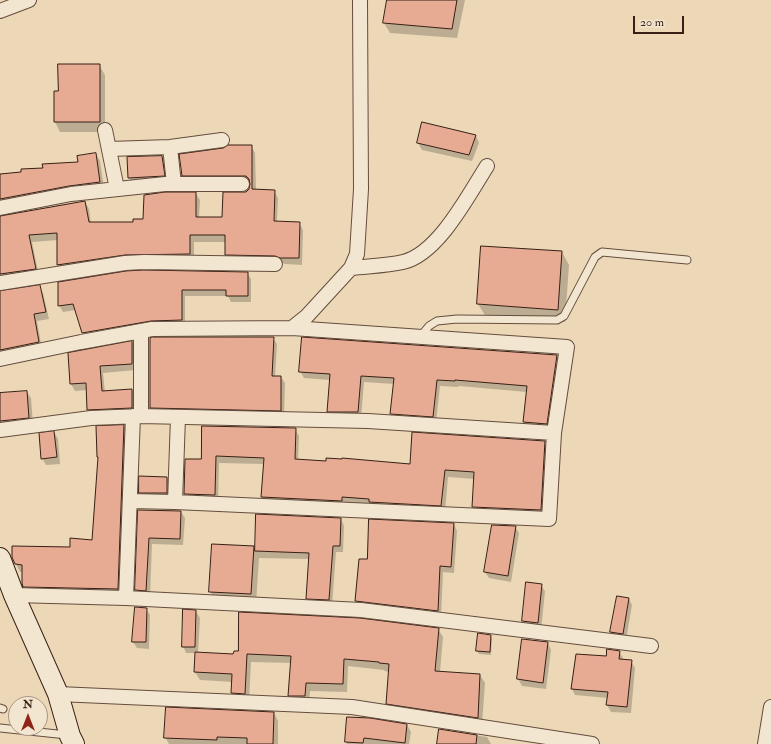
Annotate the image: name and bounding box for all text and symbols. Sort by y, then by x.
scale bar [635,8,686,34]
text: 20 m [640,15,664,30]
north arrow [8,696,48,736]
text: N [23,698,33,711]

